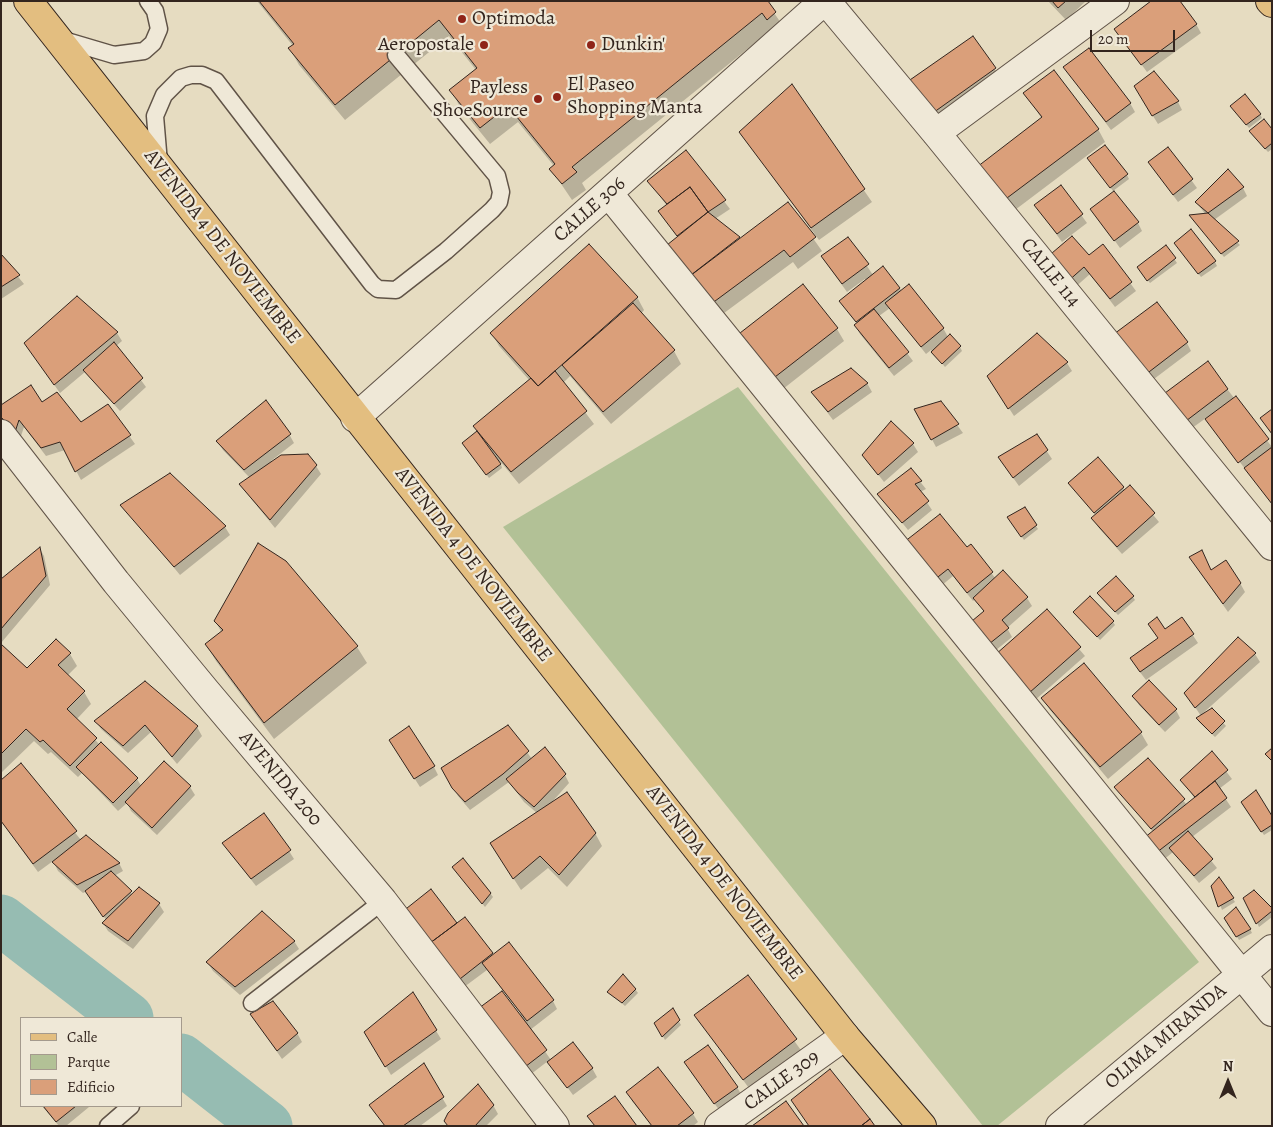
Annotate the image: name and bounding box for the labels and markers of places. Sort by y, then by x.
place label: Optimoda [472,7,555,31]
marker: Optimoda [456,13,468,25]
place label: Aeropostale [378,33,474,57]
place label: Dunkin' [601,33,665,57]
marker: Aeropostale [478,39,490,51]
marker: Dunkin' [585,39,597,51]
place label: El Paseo Shopping Manta [567,73,703,120]
place label: Payless ShoeSource [432,76,528,123]
marker: El Paseo Shopping Manta [551,91,563,103]
marker: Payless ShoeSource [532,93,544,105]

